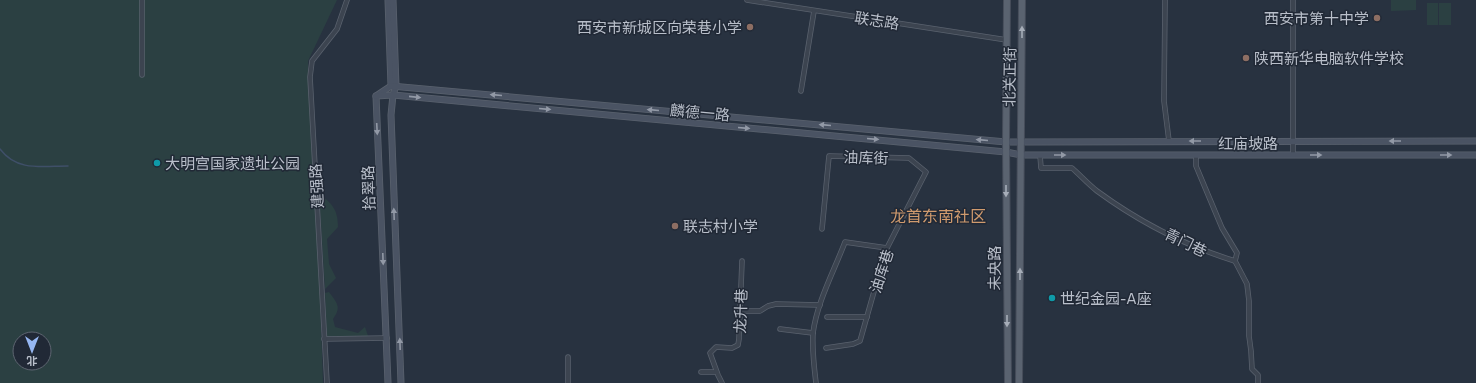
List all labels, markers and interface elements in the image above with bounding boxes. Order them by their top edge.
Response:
street label: 联志路 [853,8,901,32]
place label: 西安市第十中学 [1264,9,1369,27]
marker: 西安市第十中学 [1372,13,1382,23]
place label: 西安市新城区向荣巷小学 [577,18,742,36]
marker: 西安市新城区向荣巷小学 [745,22,755,32]
one-way arrow [1019,25,1025,38]
street label: 北关正街 [999,47,1019,107]
place label: 陕西新华电脑软件学校 [1254,49,1404,67]
marker: 陕西新华电脑软件学校 [1241,53,1251,63]
one-way arrow [490,92,502,99]
one-way arrow [409,94,421,100]
street label: 麟德一路 [669,100,731,124]
one-way arrow [538,106,551,113]
one-way arrow [647,106,659,113]
one-way arrow [819,122,831,129]
one-way arrow [374,123,381,135]
one-way arrow [738,124,750,131]
street label: 红庙坡路 [1218,134,1278,152]
one-way arrow [867,136,879,142]
one-way arrow [976,137,988,143]
one-way arrow [1188,138,1201,144]
one-way arrow [1388,138,1401,144]
street label: 油库街 [843,147,889,167]
one-way arrow [1054,152,1067,158]
one-way arrow [1310,152,1323,158]
one-way arrow [1440,152,1453,158]
place label: 大明宫国家遗址公园 [165,154,300,172]
marker: 大明宫国家遗址公园 [152,158,162,168]
street label: 建强路 [306,163,326,209]
street label: 拾翠路 [358,165,378,211]
one-way arrow [1003,185,1009,198]
district label: 龙首东南社区 [890,206,986,225]
one-way arrow [391,208,398,220]
place label: 联志村小学 [683,217,758,235]
marker: 联志村小学 [670,221,680,231]
street label: 青门巷 [1162,224,1210,260]
street label: 未央路 [985,245,1003,291]
street label: 油库巷 [865,247,897,295]
one-way arrow [380,253,386,266]
one-way arrow [1017,267,1023,280]
street label: 龙升巷 [730,288,750,334]
place label: 世纪金园-A座 [1060,289,1152,307]
marker: 世纪金园-A座 [1047,293,1057,303]
one-way arrow [1004,315,1010,328]
north arrow [12,331,52,371]
one-way arrow [396,338,403,350]
text: 北 [27,355,38,368]

